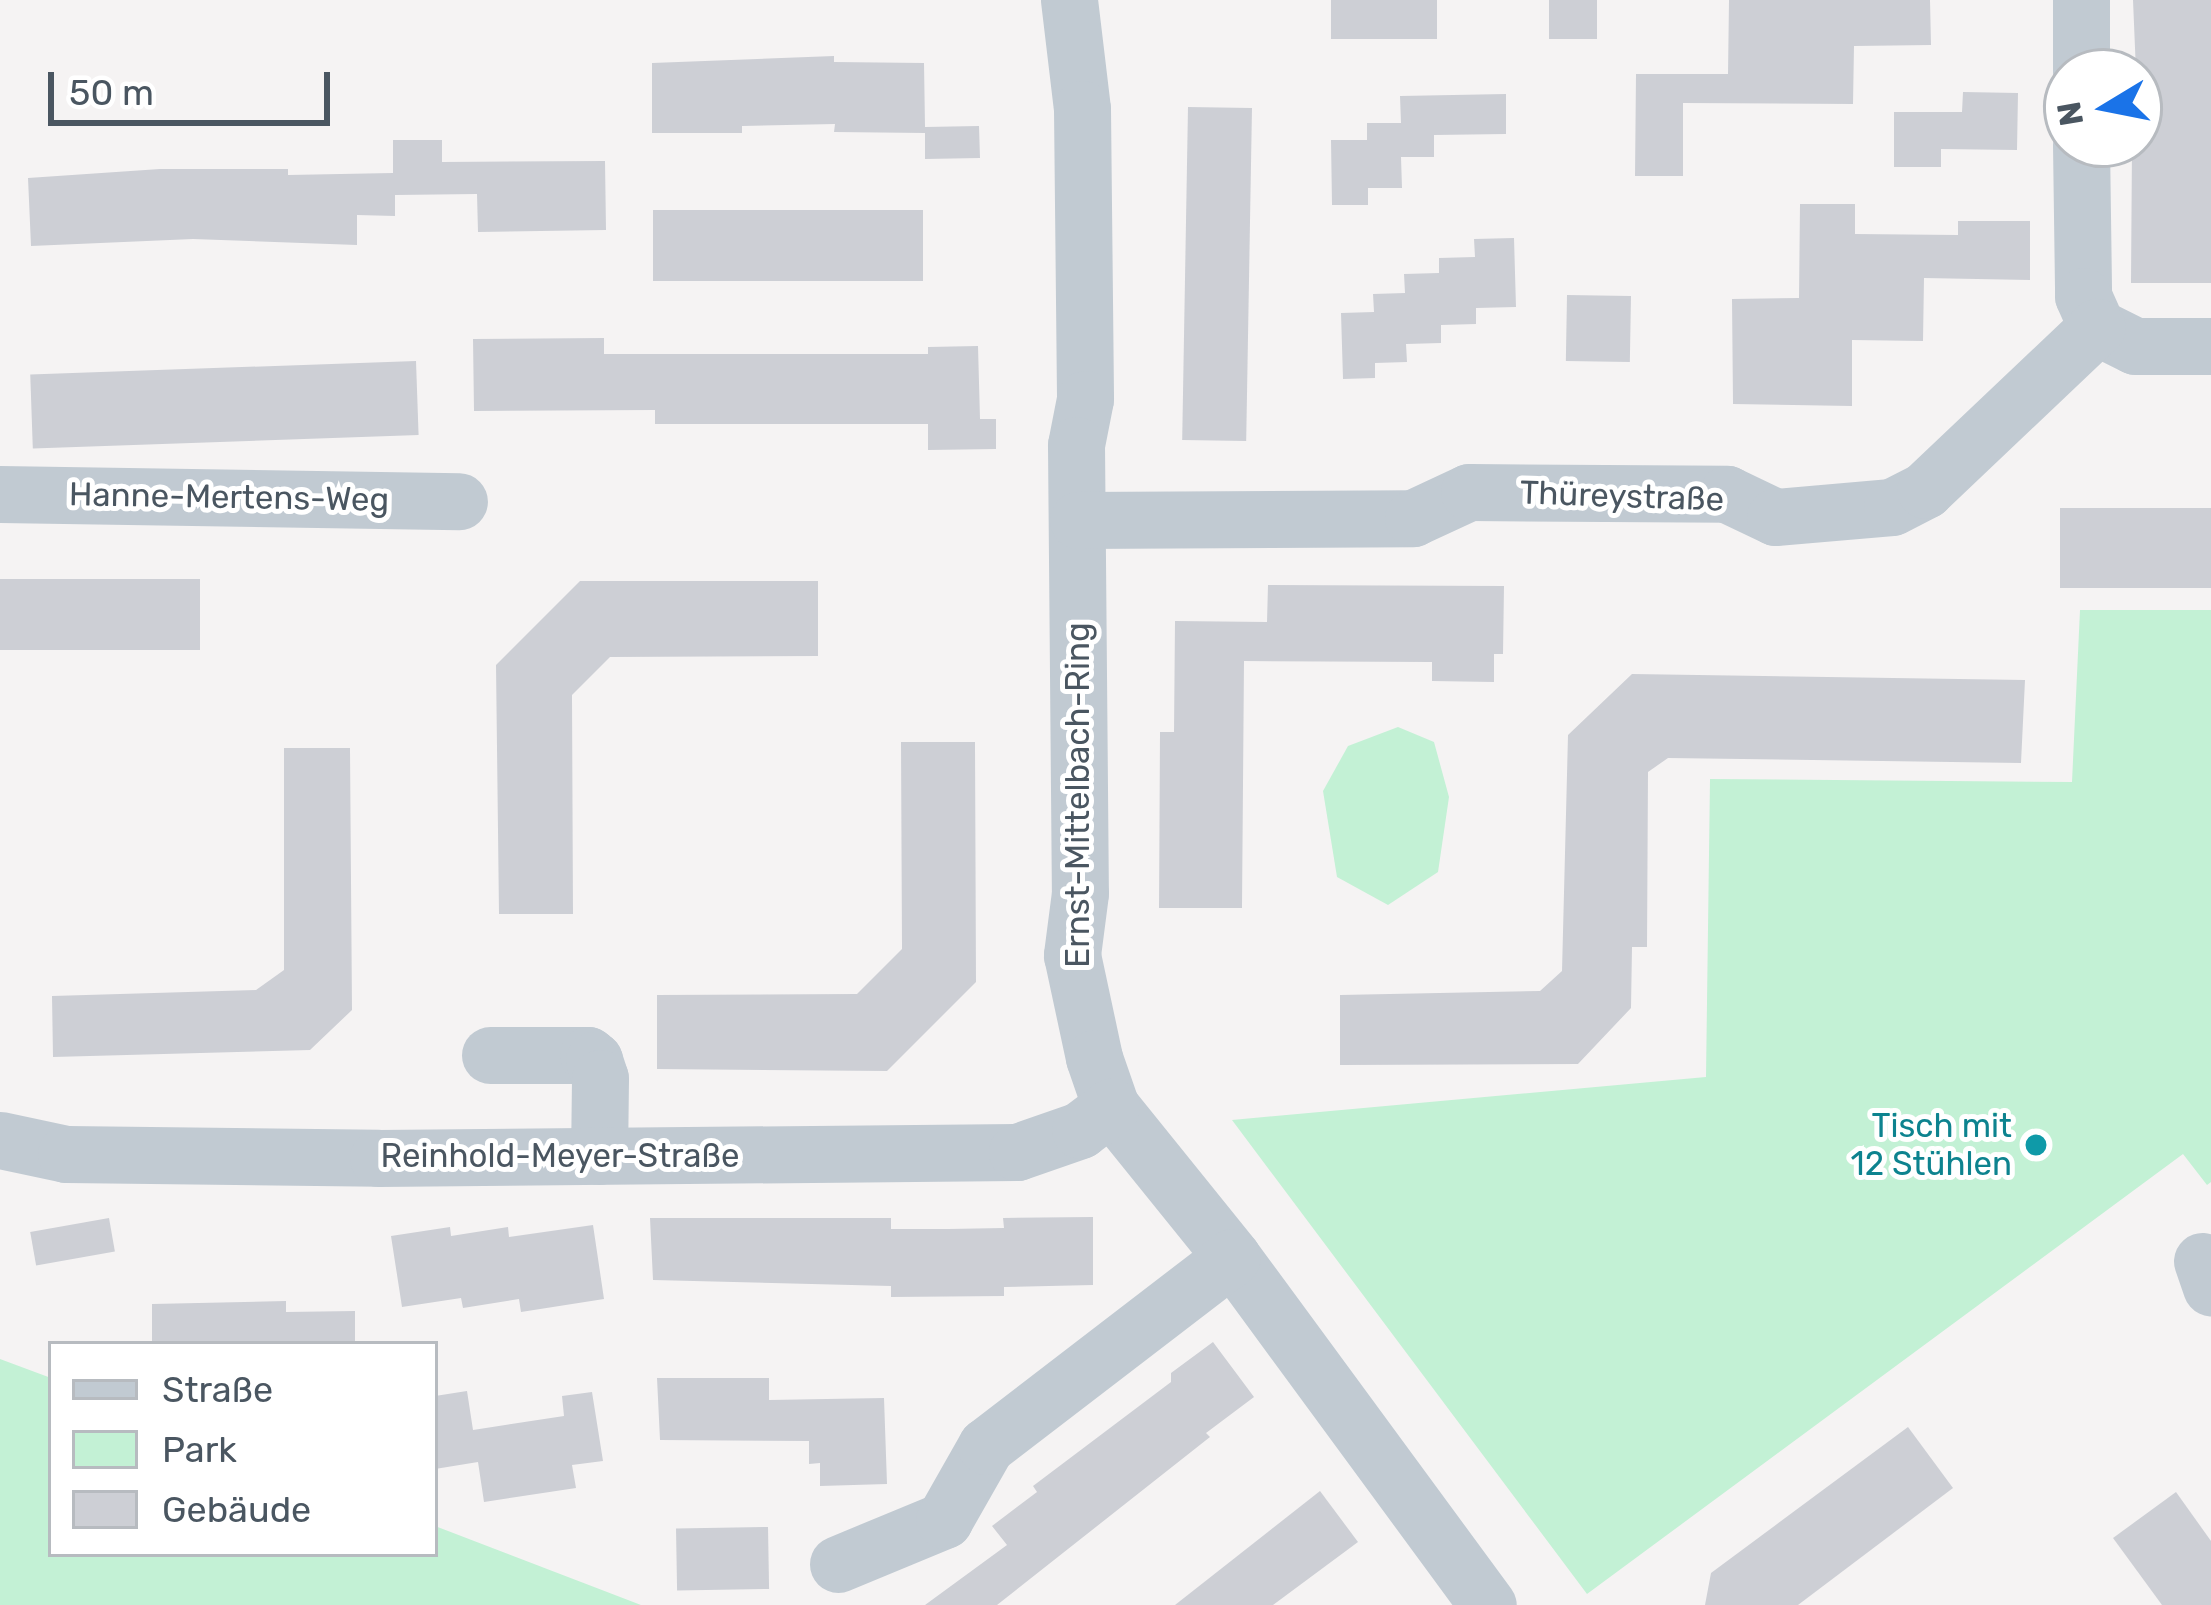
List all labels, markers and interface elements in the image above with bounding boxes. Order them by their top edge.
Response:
scale bar [54,48,336,122]
north arrow [2043,48,2163,168]
text: 50 m [69,71,154,114]
text: N [2049,99,2091,129]
street label: Thüreystraße [1519,473,1725,519]
street label: Hanne-Mertens-Weg [69,474,389,520]
street label: Ernst-Mittelbach-Ring [1058,622,1098,968]
place label: Tisch mit 12 Stühlen [1851,1106,2012,1184]
marker: Tisch mit 12 Stühlen [2023,1132,2049,1158]
street label: Reinhold-Meyer-Straße [381,1136,739,1176]
legend [48,1341,438,1557]
text: Straße [162,1368,273,1411]
text: Park [162,1428,237,1471]
text: Gebäude [162,1488,311,1531]

